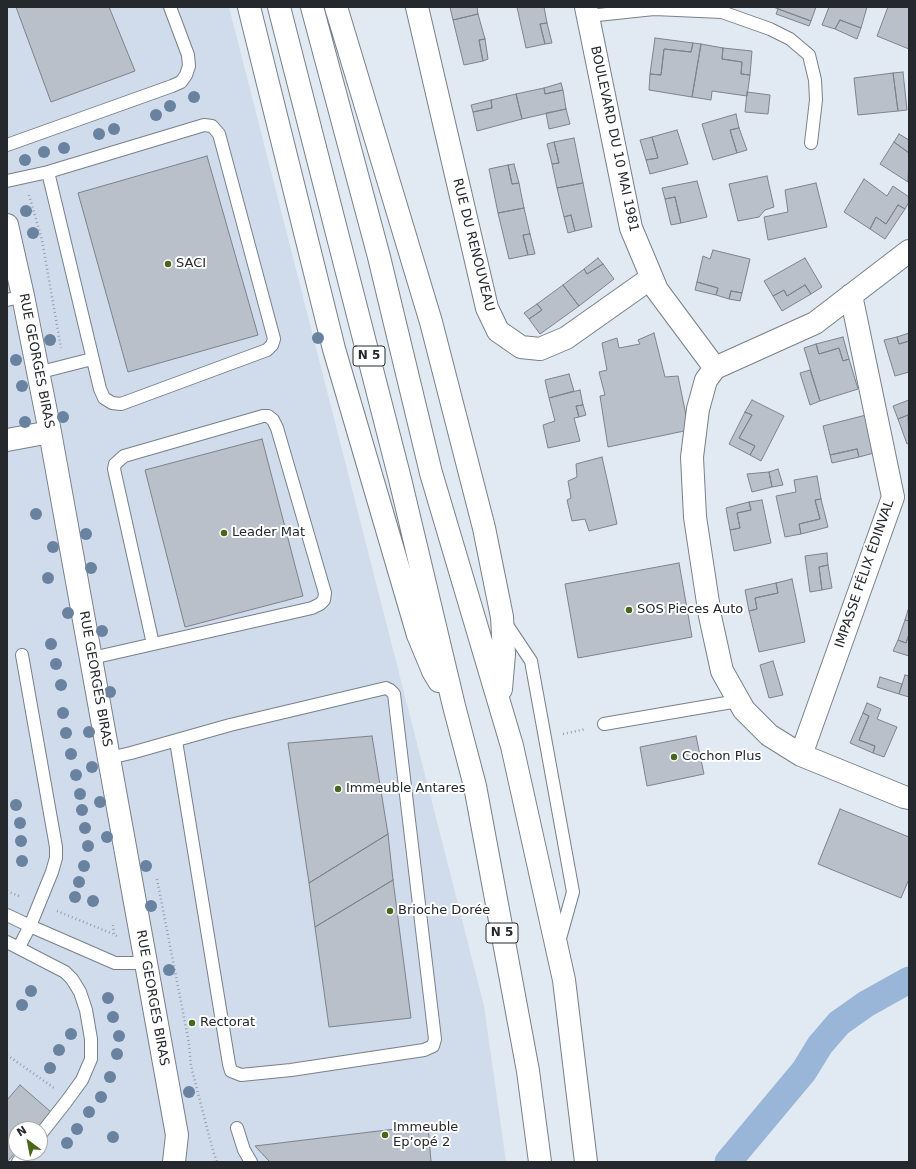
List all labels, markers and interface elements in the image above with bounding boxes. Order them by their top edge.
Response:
street label: BOULEVARD DU 10 MAI 1981 [587,45,641,233]
street label: RUE DU RENOUVEAU [449,177,497,313]
place label: SACI [176,256,206,272]
marker: SACI [163,259,173,269]
street label: RUE GEORGES BIRAS [15,292,57,430]
road number: N 5 [353,346,385,366]
street label: IMPASSE FÉLIX ÉDINVAL [832,498,898,650]
place label: Leader Mat [232,525,305,541]
marker: Leader Mat [219,528,229,538]
place label: SOS Pieces Auto [637,602,743,618]
marker: SOS Pieces Auto [624,605,634,615]
street label: RUE GEORGES BIRAS [75,610,115,748]
place label: Cochon Plus [682,749,761,765]
marker: Cochon Plus [669,752,679,762]
place label: Immeuble Antares [346,781,465,797]
marker: Immeuble Antares [333,784,343,794]
place label: Brioche Dorée [398,903,490,919]
marker: Brioche Dorée [385,906,395,916]
road number: N 5 [486,923,518,943]
street label: RUE GEORGES BIRAS [132,929,172,1067]
place label: Rectorat [200,1015,255,1031]
marker: Rectorat [187,1018,197,1028]
place label: Immeuble Ep’opé 2 [393,1120,458,1151]
north arrow [8,1121,48,1161]
text: N [15,1123,29,1139]
marker: Immeuble Ep’opé 2 [380,1130,390,1140]

